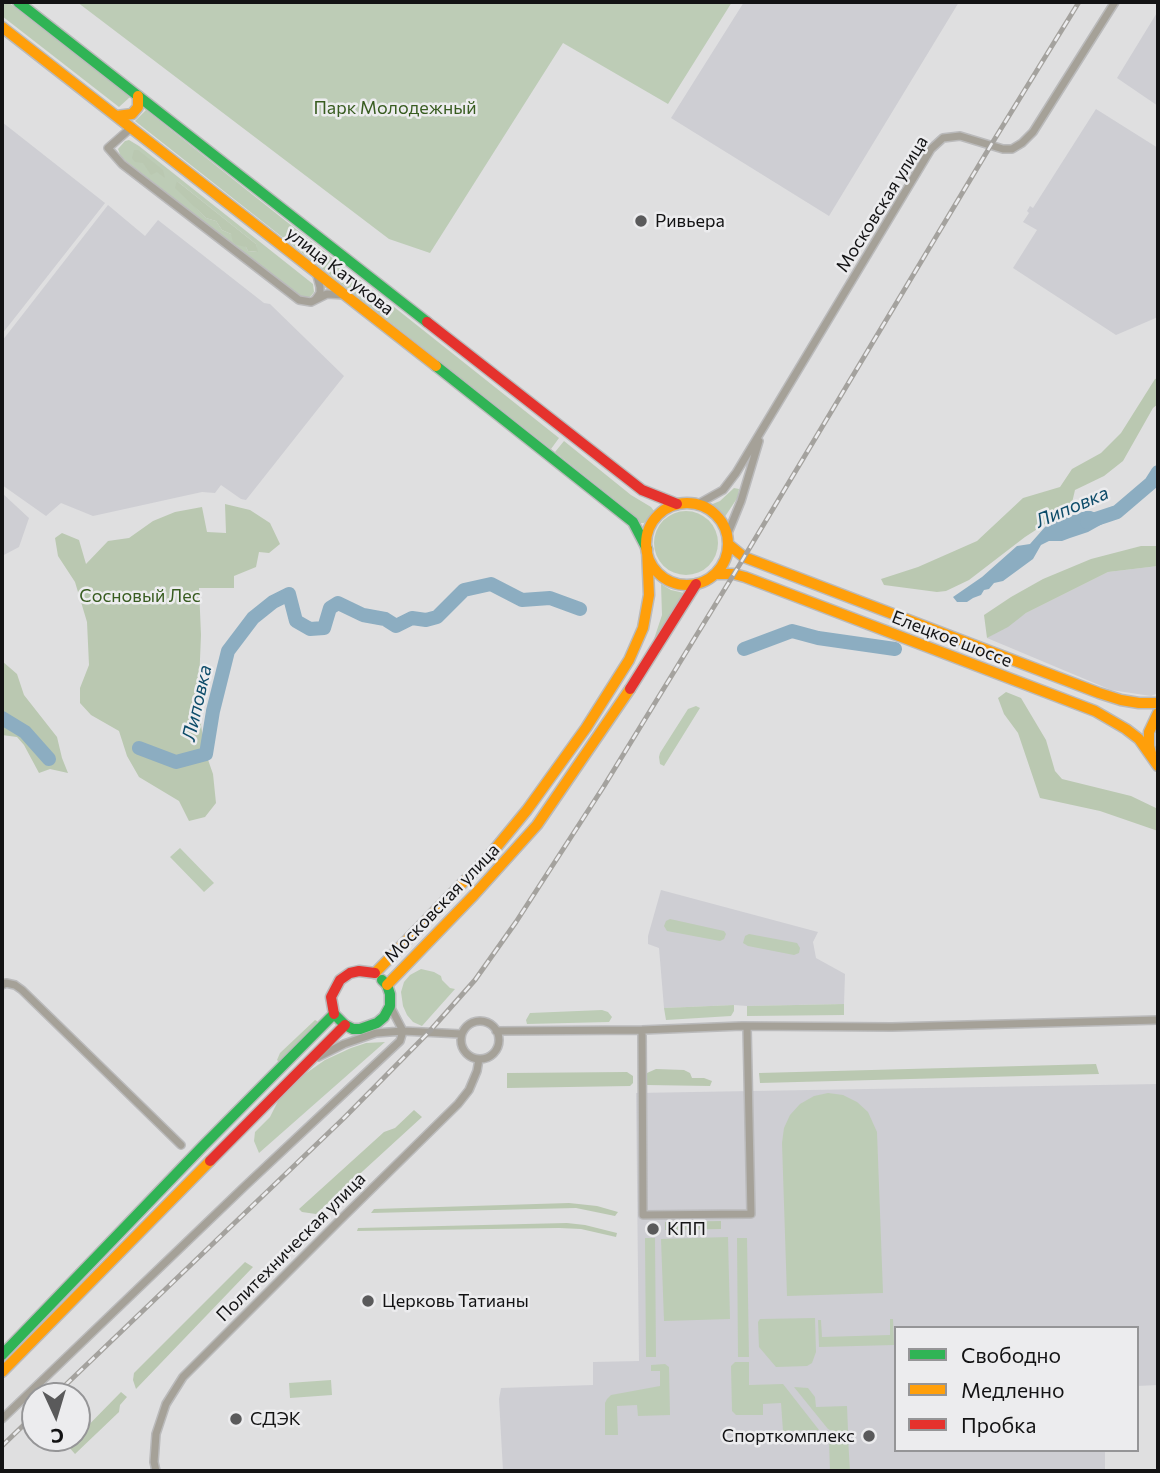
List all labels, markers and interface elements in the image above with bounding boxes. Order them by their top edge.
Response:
park label: Парк Молодежный [313,97,477,119]
street label: Московская улица [831,132,933,276]
place label: Ривьера [655,210,725,232]
marker: Ривьера [633,213,649,229]
street label: улица Катукова [282,222,398,320]
water label: Липовка [1032,481,1112,533]
park label: Сосновый Лес [79,585,201,607]
street label: Елецкое шоссе [889,606,1015,672]
water label: Липовка [177,663,217,743]
street label: Московская улица [380,839,504,967]
street label: Политехническая улица [212,1168,370,1326]
place label: КПП [667,1218,706,1240]
marker: КПП [645,1221,661,1237]
place label: Церковь Татианы [382,1290,529,1312]
marker: Церковь Татианы [360,1293,376,1309]
legend [894,1326,1139,1452]
text: Свободно [961,1342,1061,1367]
text: Медленно [961,1377,1065,1402]
north arrow [21,1382,91,1452]
place label: СДЭК [250,1408,301,1430]
marker: СДЭК [228,1411,244,1427]
text: Пробка [961,1412,1036,1437]
text: С [50,1425,65,1448]
place label: Спорткомплекс [722,1425,855,1447]
marker: Спорткомплекс [861,1428,877,1444]

